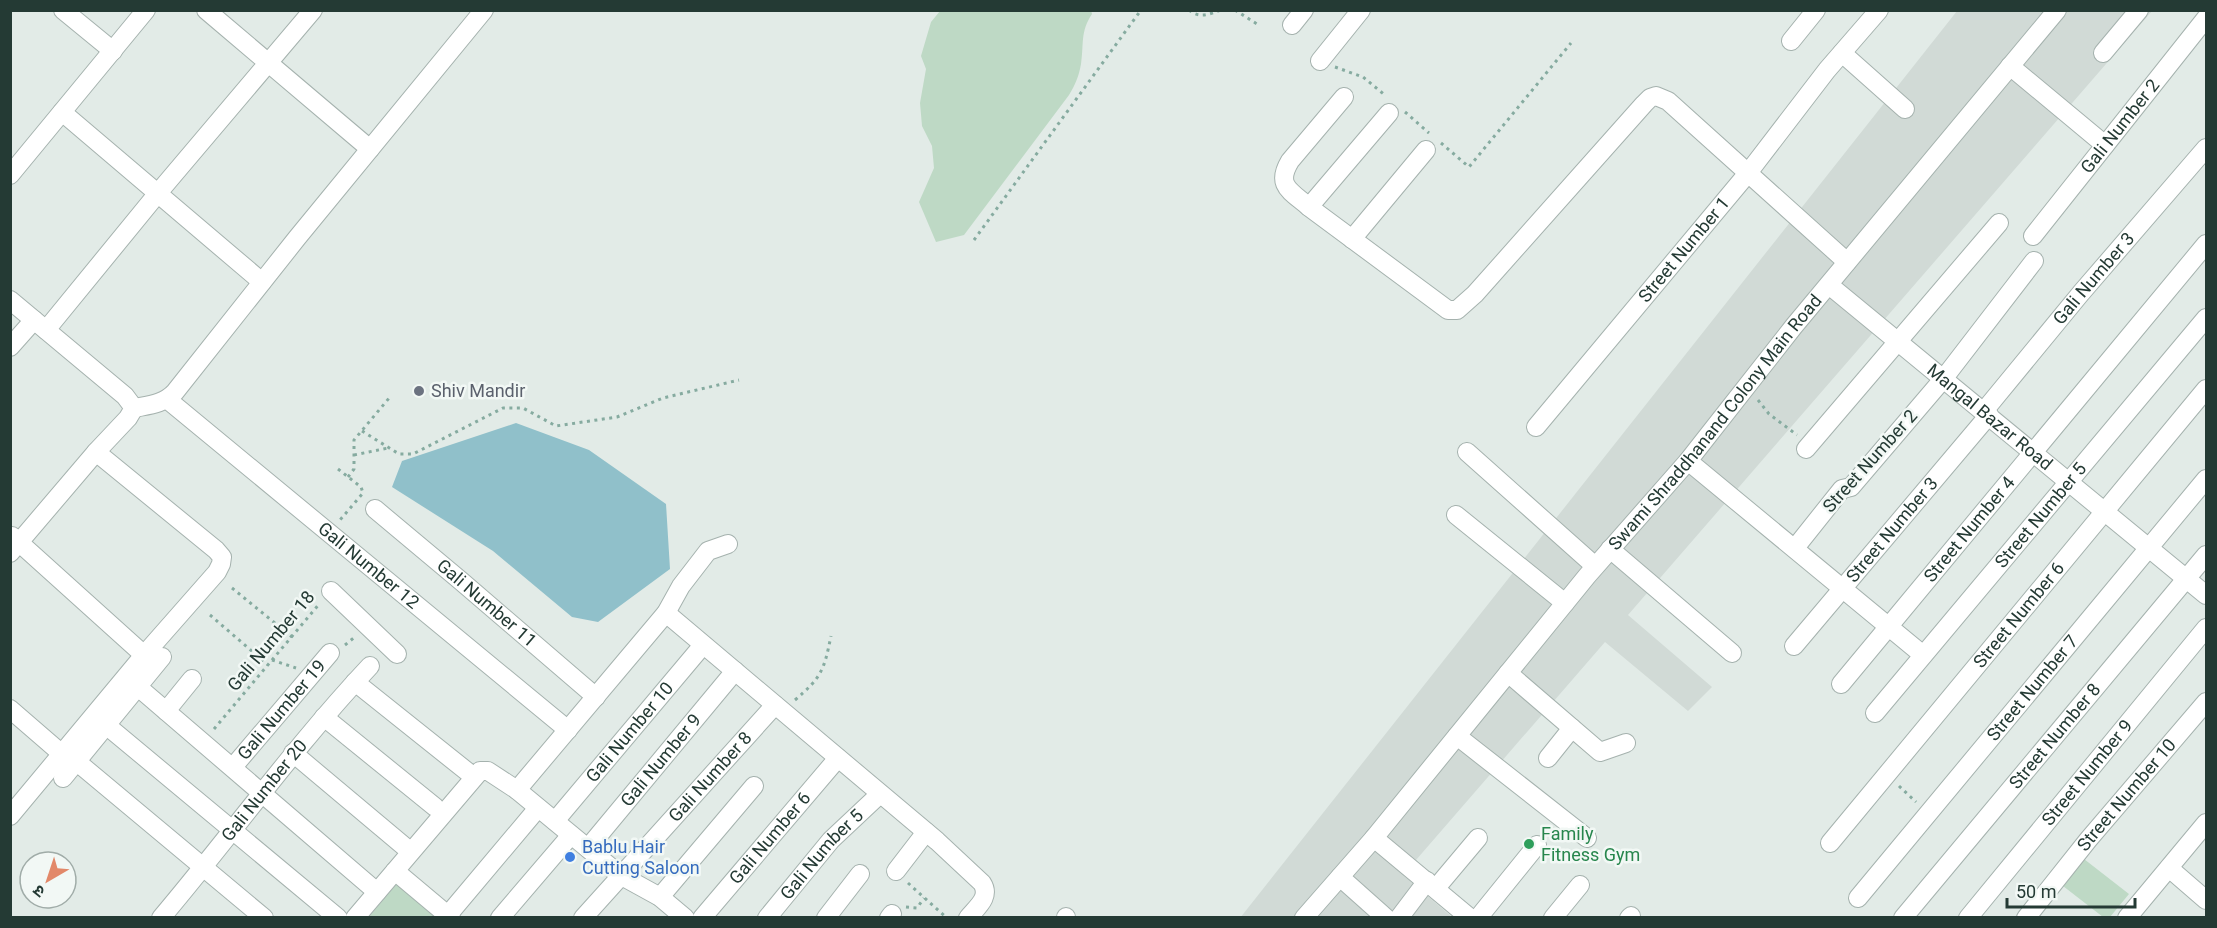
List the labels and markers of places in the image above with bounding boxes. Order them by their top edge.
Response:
place label: Shiv Mandir [431,380,525,401]
marker: Shiv Mandir [412,384,426,398]
place label: Family Fitness Gym [1541,823,1640,865]
place label: Bablu Hair Cutting Saloon [582,836,700,878]
marker: Family Fitness Gym [1522,837,1536,851]
marker: Bablu Hair Cutting Saloon [563,850,577,864]

